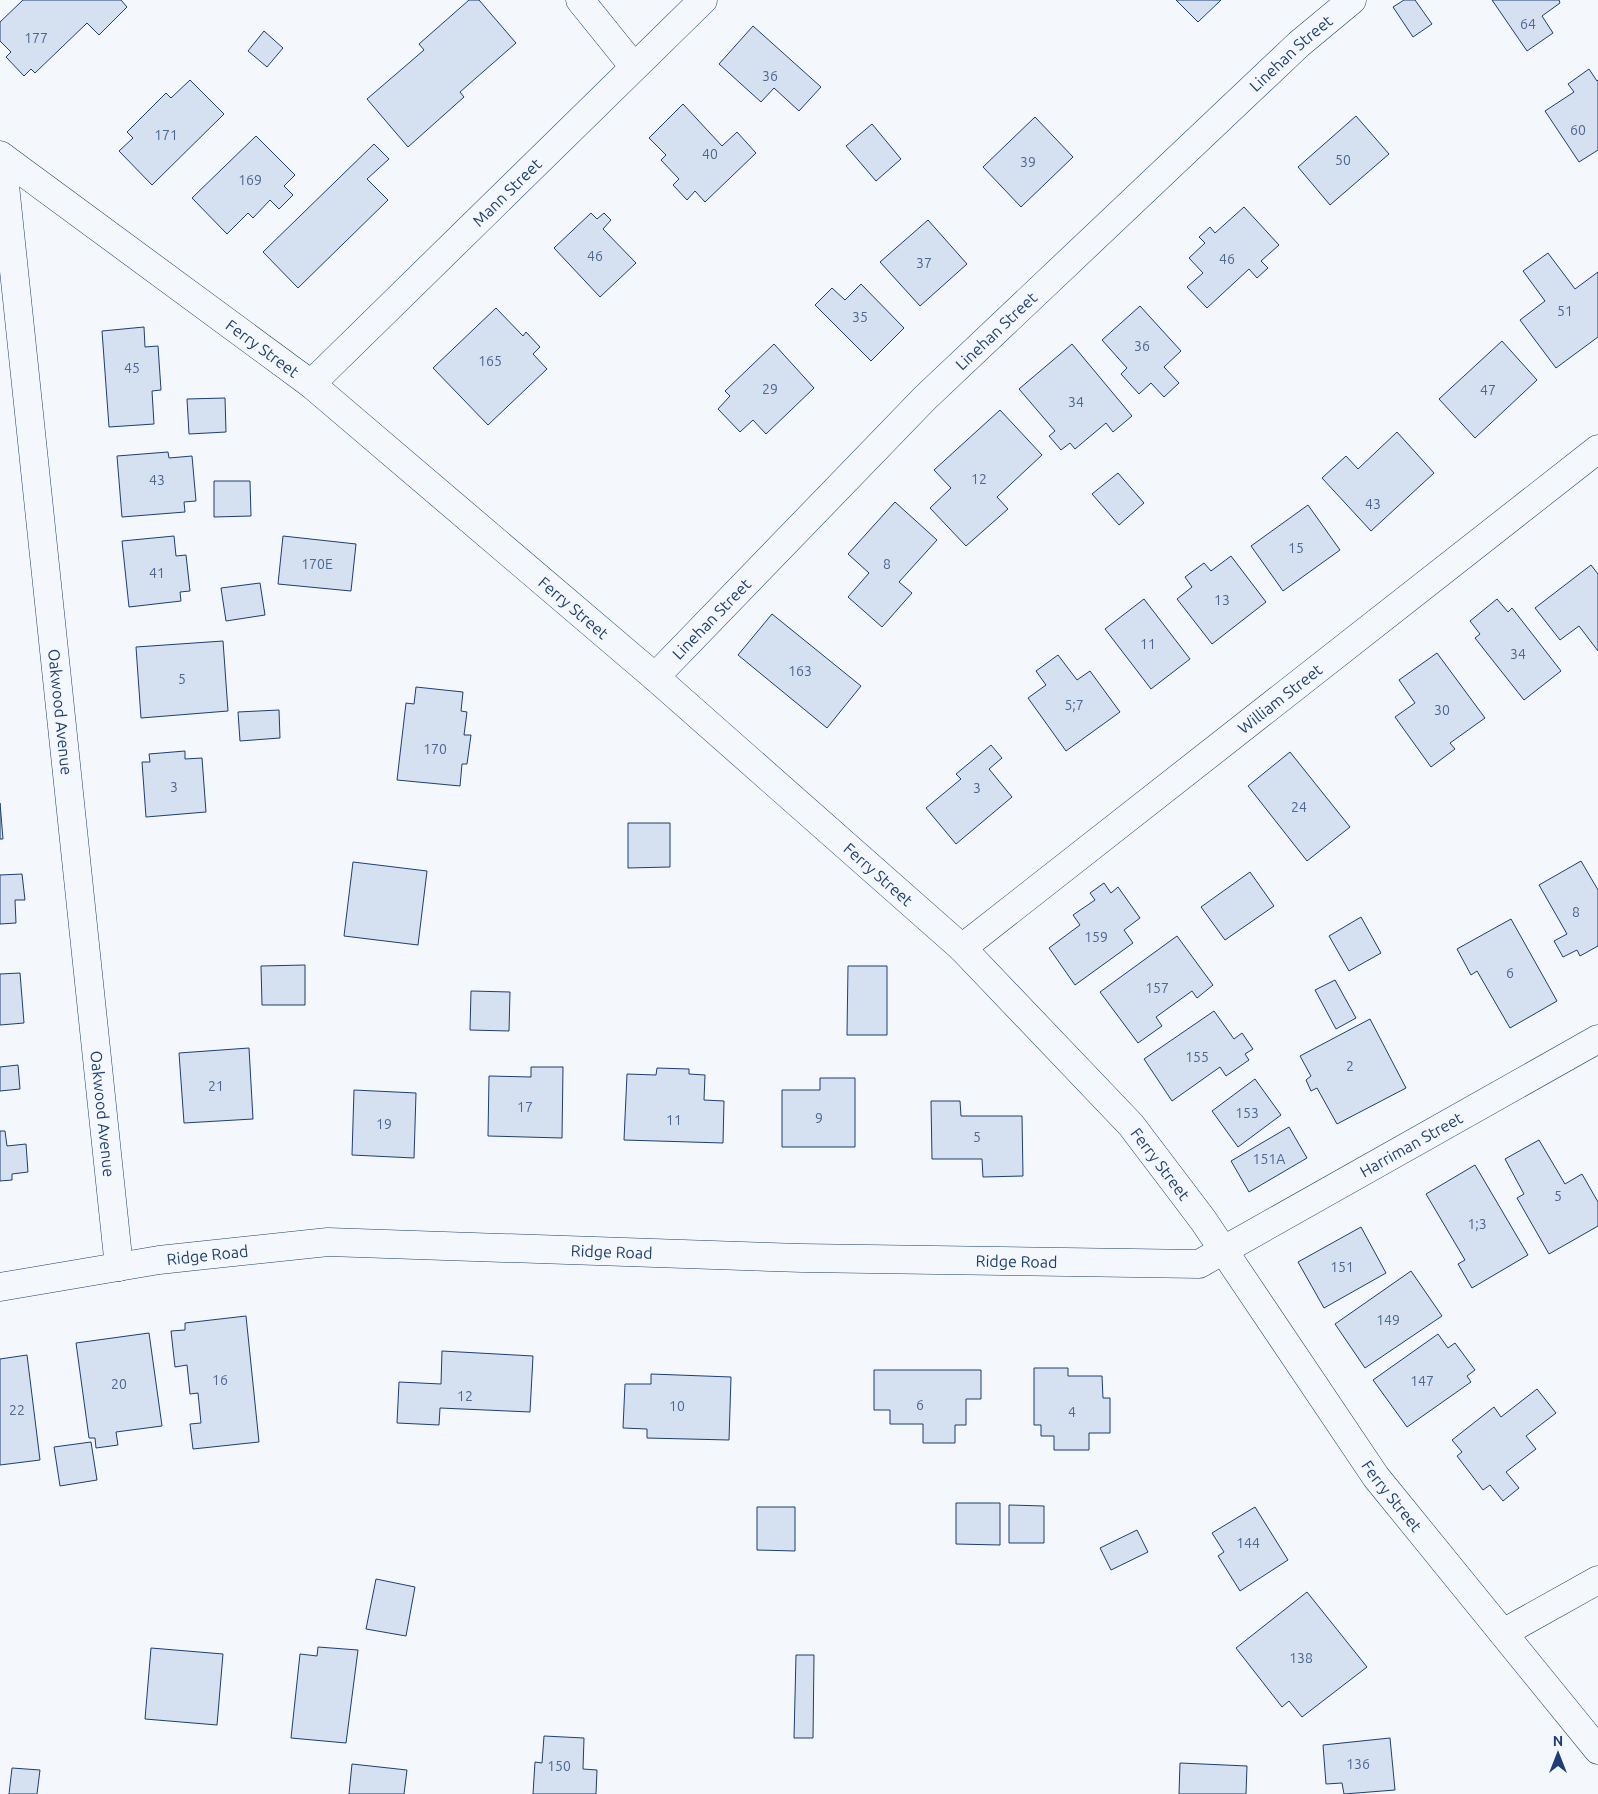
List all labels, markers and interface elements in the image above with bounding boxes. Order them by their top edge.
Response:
street label: Linehan Street [1246,11,1336,95]
house number: 64 [1520,16,1536,32]
house number: 177 [24,30,48,46]
house number: 36 [762,68,778,84]
house number: 60 [1570,122,1586,138]
house number: 171 [154,127,178,143]
house number: 40 [702,146,718,162]
house number: 50 [1335,152,1351,168]
street label: Mann Street [469,154,545,230]
house number: 39 [1020,154,1036,170]
house number: 169 [238,172,262,188]
house number: 46 [587,248,603,264]
house number: 46 [1219,251,1235,267]
house number: 37 [916,255,932,271]
street label: Linehan Street [952,288,1041,373]
house number: 51 [1557,303,1573,319]
house number: 35 [852,309,868,325]
street label: Ferry Street [223,316,303,381]
house number: 36 [1134,338,1150,354]
house number: 165 [478,353,502,369]
house number: 45 [124,360,140,376]
house number: 29 [762,381,778,397]
house number: 47 [1480,382,1496,398]
house number: 34 [1068,394,1084,410]
house number: 12 [971,471,987,487]
house number: 43 [149,472,165,488]
house number: 43 [1365,496,1381,512]
house number: 15 [1288,540,1304,556]
house number: 170E [301,556,333,572]
house number: 8 [883,556,891,572]
house number: 41 [149,565,165,581]
street label: Ferry Street [535,573,613,643]
street label: Linehan Street [668,574,755,663]
house number: 13 [1214,592,1230,608]
house number: 11 [1140,636,1156,652]
house number: 34 [1510,646,1526,662]
street label: Oakwood Avenue [45,648,76,776]
street label: William Street [1234,660,1326,737]
house number: 163 [788,663,812,679]
house number: 5 [178,671,186,687]
house number: 5;7 [1064,697,1084,713]
house number: 30 [1434,702,1450,718]
house number: 170 [423,741,447,757]
house number: 3 [170,779,178,795]
house number: 3 [973,780,981,796]
house number: 24 [1291,799,1307,815]
street label: Ferry Street [840,839,917,910]
house number: 8 [1572,904,1580,920]
house number: 159 [1084,929,1108,945]
house number: 6 [1506,965,1514,981]
house number: 157 [1145,980,1169,996]
house number: 155 [1185,1049,1209,1065]
street label: Oakwood Avenue [87,1050,118,1178]
house number: 2 [1346,1058,1354,1074]
house number: 21 [208,1078,224,1094]
house number: 17 [517,1099,533,1115]
house number: 153 [1235,1105,1259,1121]
street label: Harriman Street [1357,1108,1466,1181]
house number: 9 [815,1110,823,1126]
house number: 11 [666,1112,682,1128]
house number: 19 [376,1116,392,1132]
street label: Ferry Street [1127,1124,1194,1204]
house number: 5 [973,1129,981,1145]
house number: 151A [1253,1151,1285,1167]
house number: 5 [1554,1188,1562,1204]
house number: 1;3 [1467,1216,1487,1232]
street label: Ridge Road [570,1241,653,1262]
street label: Ridge Road [166,1242,249,1268]
street label: Ridge Road [975,1252,1058,1271]
house number: 151 [1330,1259,1354,1275]
house number: 149 [1376,1312,1400,1328]
house number: 16 [212,1372,228,1388]
house number: 147 [1410,1373,1434,1389]
house number: 20 [111,1376,127,1392]
house number: 12 [457,1388,473,1404]
house number: 6 [916,1397,924,1413]
house number: 10 [669,1398,685,1414]
house number: 22 [9,1402,25,1418]
house number: 4 [1068,1404,1076,1420]
street label: Ferry Street [1358,1457,1426,1536]
house number: 144 [1236,1535,1260,1551]
house number: 138 [1289,1650,1313,1666]
north arrow [1533,1729,1583,1779]
text: N [1553,1733,1563,1749]
house number: 136 [1346,1756,1370,1772]
house number: 150 [547,1758,571,1774]

